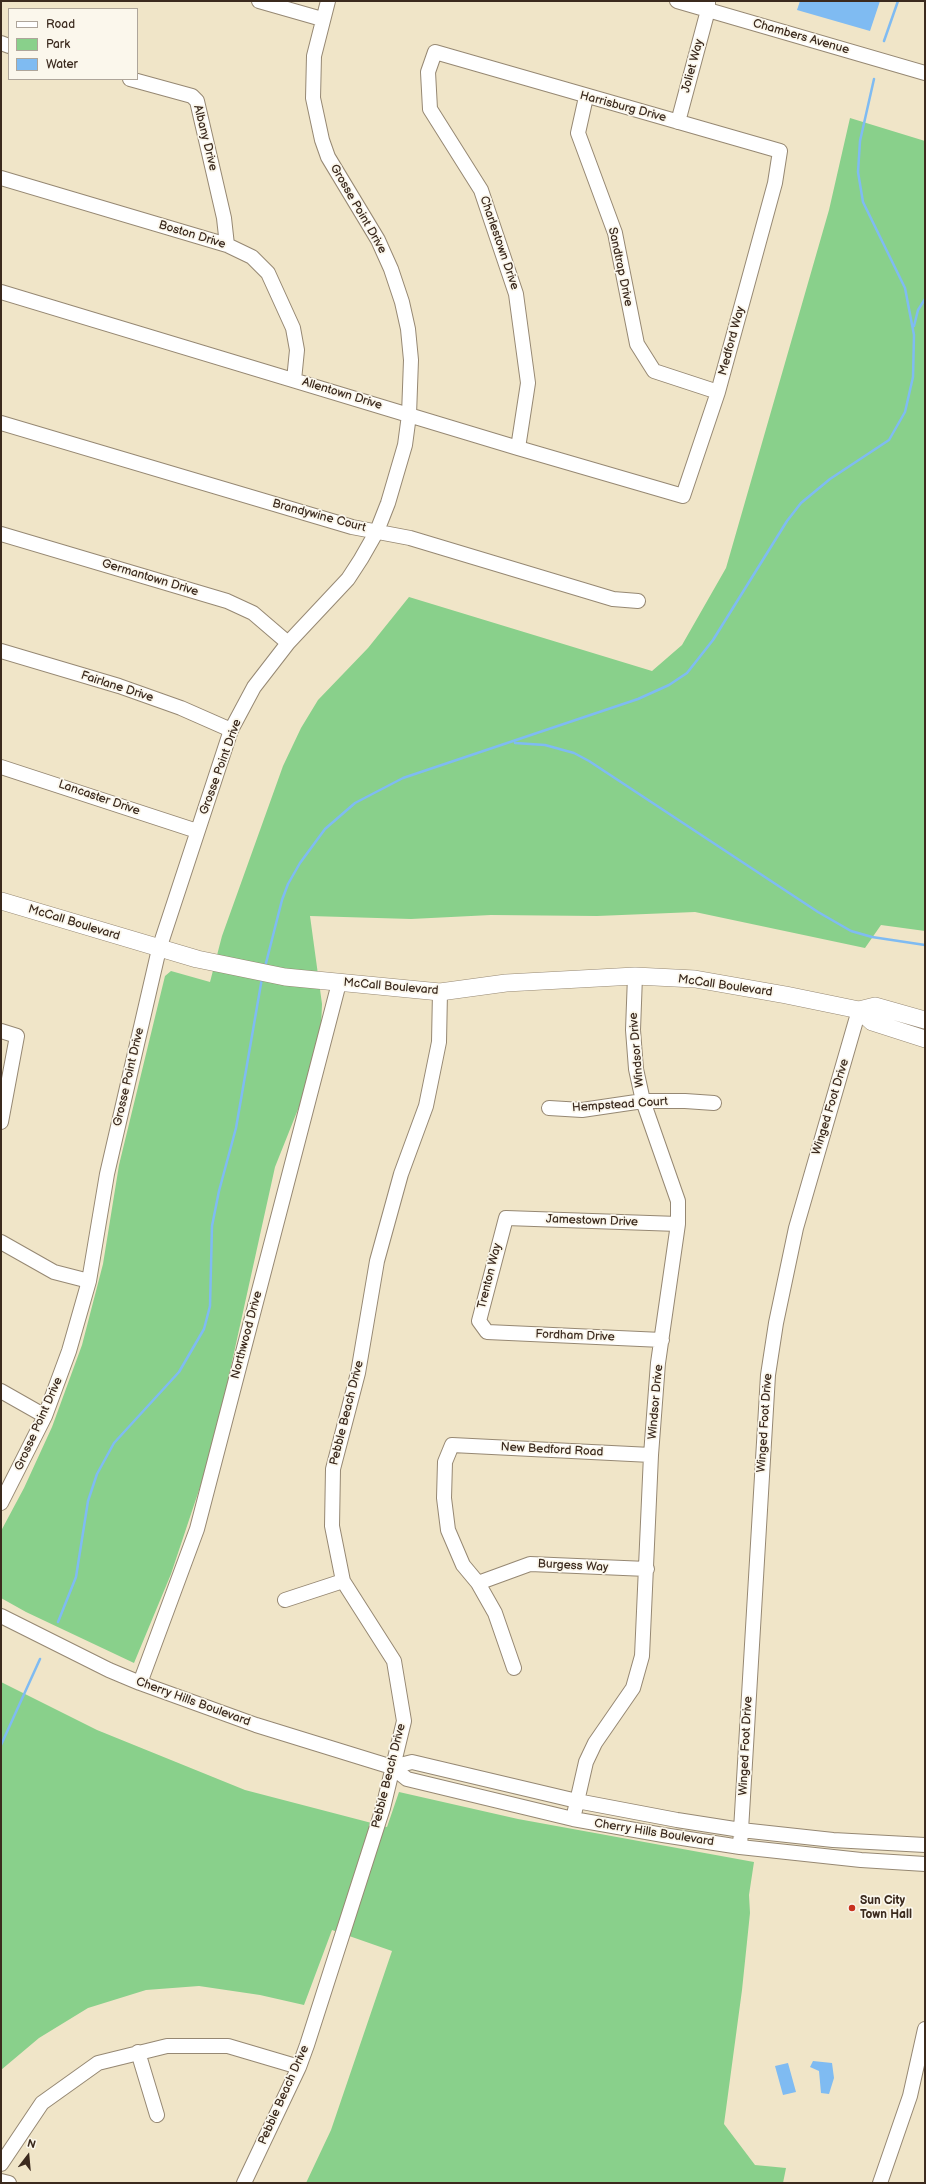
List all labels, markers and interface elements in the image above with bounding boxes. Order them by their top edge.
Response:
legend [8,8,138,80]
street label: Chambers Avenue [751,16,851,58]
text: Road [46,17,75,32]
text: Park [46,37,70,52]
street label: Joliet Way [679,38,707,94]
text: Water [46,57,78,72]
street label: Harrisburg Drive [578,89,668,125]
street label: Albany Drive [190,104,220,172]
street label: Grosse Point Drive [327,162,389,256]
street label: Charlestown Drive [476,194,522,292]
street label: Boston Drive [157,218,227,252]
street label: Sandtrap Drive [605,226,635,308]
street label: Medford Way [716,305,748,377]
street label: Allentown Drive [300,375,384,413]
street label: Brandywine Court [271,497,367,535]
street label: Germantown Drive [100,556,200,600]
street label: Fairlane Drive [79,668,155,706]
street label: Grosse Point Drive [197,717,245,817]
street label: Lancaster Drive [56,777,142,819]
street label: McCall Boulevard [26,902,122,944]
street label: McCall Boulevard [677,972,773,1000]
street label: McCall Boulevard [343,976,439,998]
street label: Windsor Drive [627,1012,647,1088]
street label: Grosse Point Drive [111,1026,147,1128]
street label: Winged Foot Drive [810,1057,852,1157]
street label: Hempstead Court [572,1094,668,1116]
street label: Jamestown Drive [546,1212,638,1230]
street label: Trenton Way [475,1242,505,1310]
street label: Northwood Drive [228,1289,266,1381]
street label: Fordham Drive [535,1327,615,1345]
street label: Pebble Beach Drive [327,1359,367,1467]
street label: Windsor Drive [646,1364,666,1440]
street label: Winged Foot Drive [754,1373,776,1473]
street label: Grosse Point Drive [12,1375,66,1473]
street label: New Bedford Road [500,1440,604,1460]
street label: Burgess Way [537,1557,609,1575]
street label: Cherry Hills Boulevard [134,1675,252,1729]
street label: Winged Foot Drive [736,1696,756,1796]
street label: Pebble Beach Drive [369,1722,409,1830]
street label: Cherry Hills Boulevard [593,1816,715,1850]
place label: Sun City Town Hall [860,1894,912,1922]
marker: Sun City Town Hall [847,1903,857,1913]
street label: Pebble Beach Drive [256,2043,312,2147]
north arrow [8,2136,48,2176]
text: N [26,2137,37,2151]

